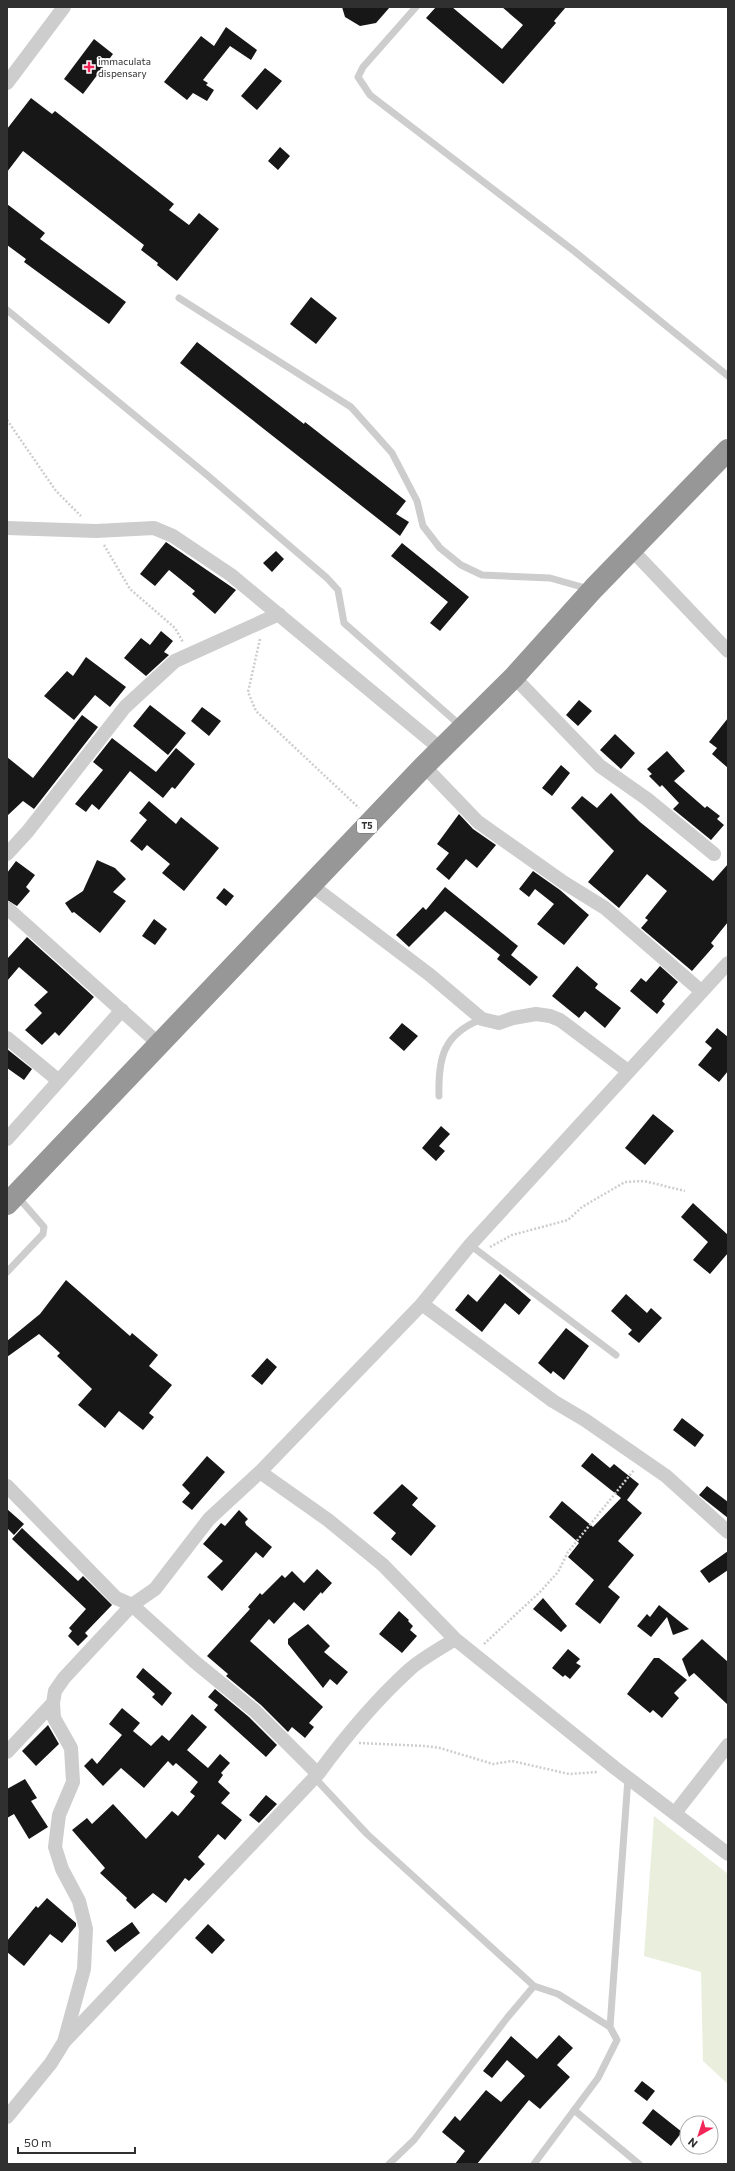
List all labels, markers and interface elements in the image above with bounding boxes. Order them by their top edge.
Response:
place label: immaculata dispensary [98,55,151,79]
marker: immaculata dispensary [83,61,95,73]
road number: T5 [357,819,377,833]
north arrow [679,2115,719,2155]
scale bar [18,2129,135,2155]
text: 50 m [24,2135,52,2149]
text: N [685,2136,700,2151]

